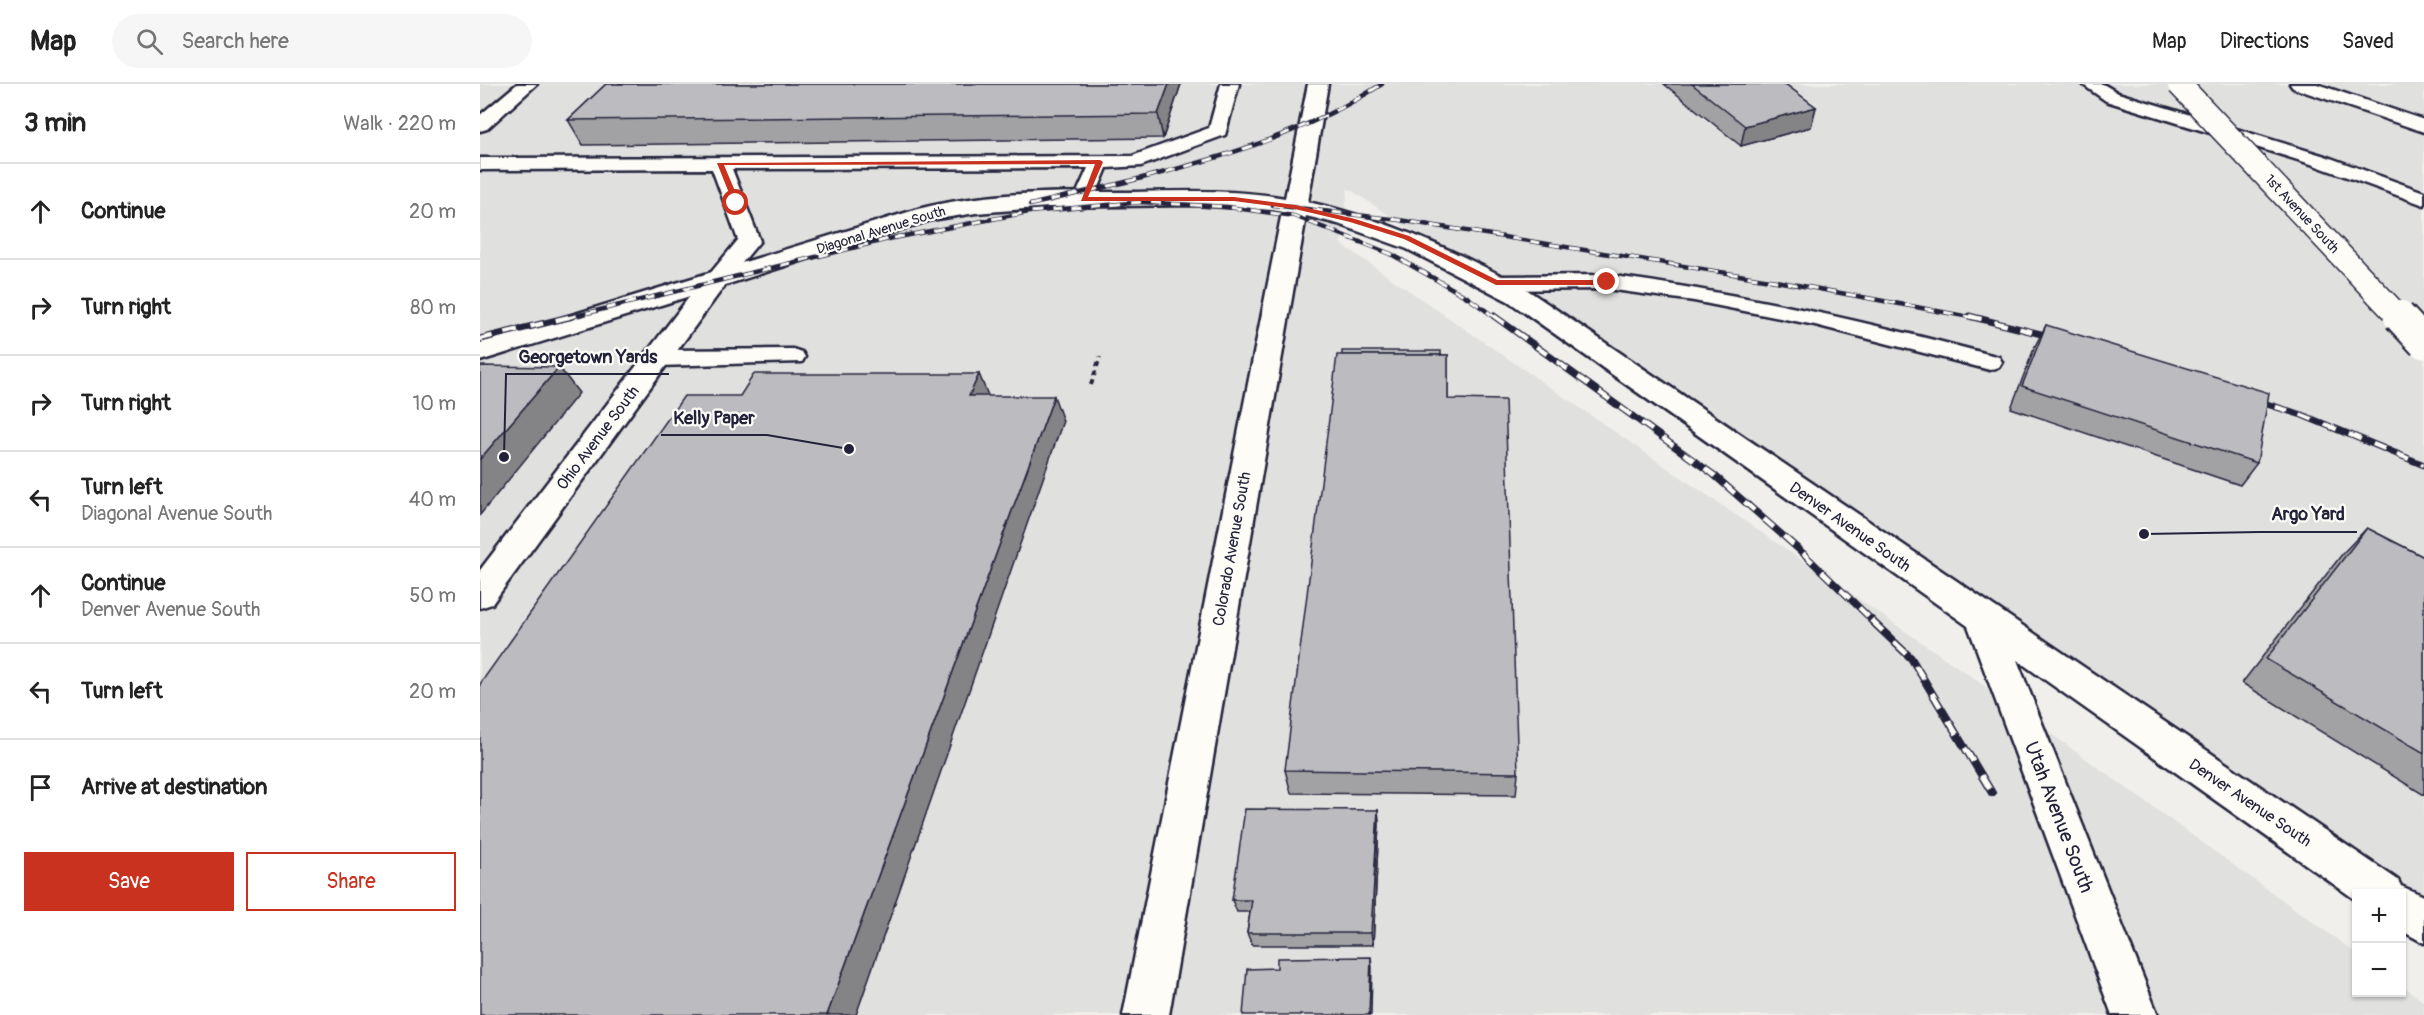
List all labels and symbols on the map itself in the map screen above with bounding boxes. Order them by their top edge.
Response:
street label: 1st Avenue South [2261,171,2343,257]
route start [722,189,748,215]
street label: Diagonal Avenue South [814,202,948,258]
route end [1593,268,1619,294]
callout: Georgetown Yards [506,338,669,374]
text: Georgetown Yards [519,346,658,369]
street label: Ohio Avenue South [552,382,644,494]
callout: Kelly Paper [661,399,767,435]
text: Kelly Paper [673,407,755,430]
street label: Colorado Avenue South [1209,470,1255,628]
street label: Denver Avenue South [1785,478,1915,576]
callout: Argo Yard [2260,496,2357,532]
text: Argo Yard [2271,503,2345,526]
street label: Utah Avenue South [2019,738,2099,896]
street label: Denver Avenue South [2185,755,2315,851]

